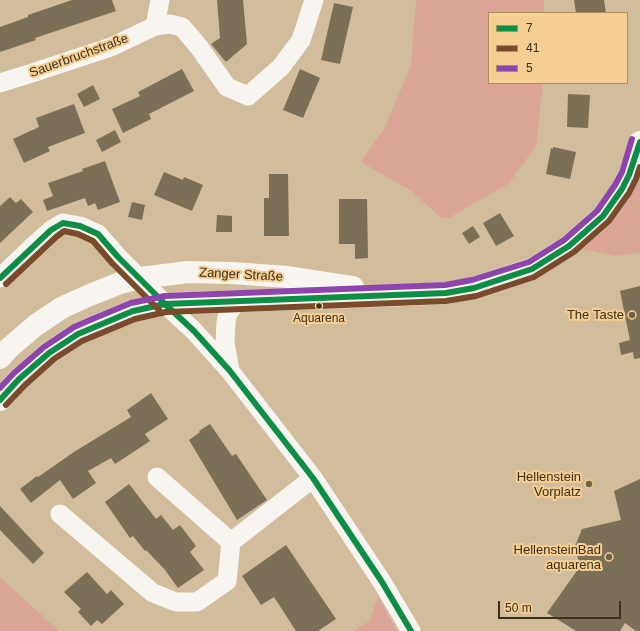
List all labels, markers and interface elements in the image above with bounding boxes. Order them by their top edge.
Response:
legend [488,12,628,84]
text: 7 [526,21,533,35]
street label: Sauerbruchstraße [27,31,131,81]
text: 41 [526,41,539,55]
text: 5 [526,61,533,75]
street label: Zanger Straße [199,265,283,285]
marker: Aquarena [314,301,324,311]
place label: The Taste [567,307,624,323]
marker: The Taste [627,310,637,320]
place label: Aquarena [293,312,345,326]
place label: Hellenstein Vorplatz [517,469,581,500]
marker: Hellenstein Vorplatz [584,479,594,489]
place label: HellensteinBad aquarena [514,542,601,573]
marker: HellensteinBad aquarena [604,552,614,562]
scale bar [500,593,623,619]
text: 50 m [505,601,532,615]

